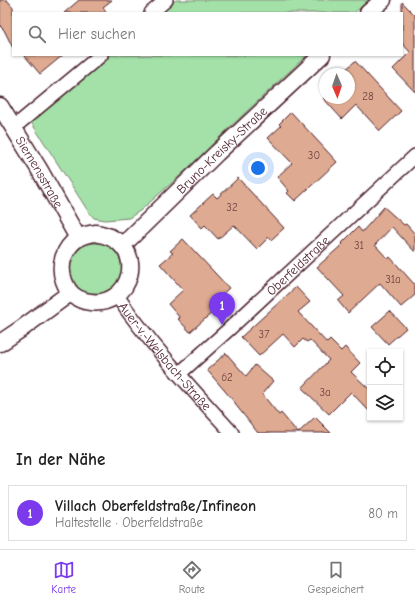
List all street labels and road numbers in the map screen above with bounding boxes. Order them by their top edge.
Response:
street label: Bruno-Kreisky-Straße [173,103,270,196]
street label: Siemensstraße [13,133,67,211]
street label: Oberfeldstraße [263,232,333,298]
street label: Auer-v.-Welsbach-Straße [116,299,215,413]

